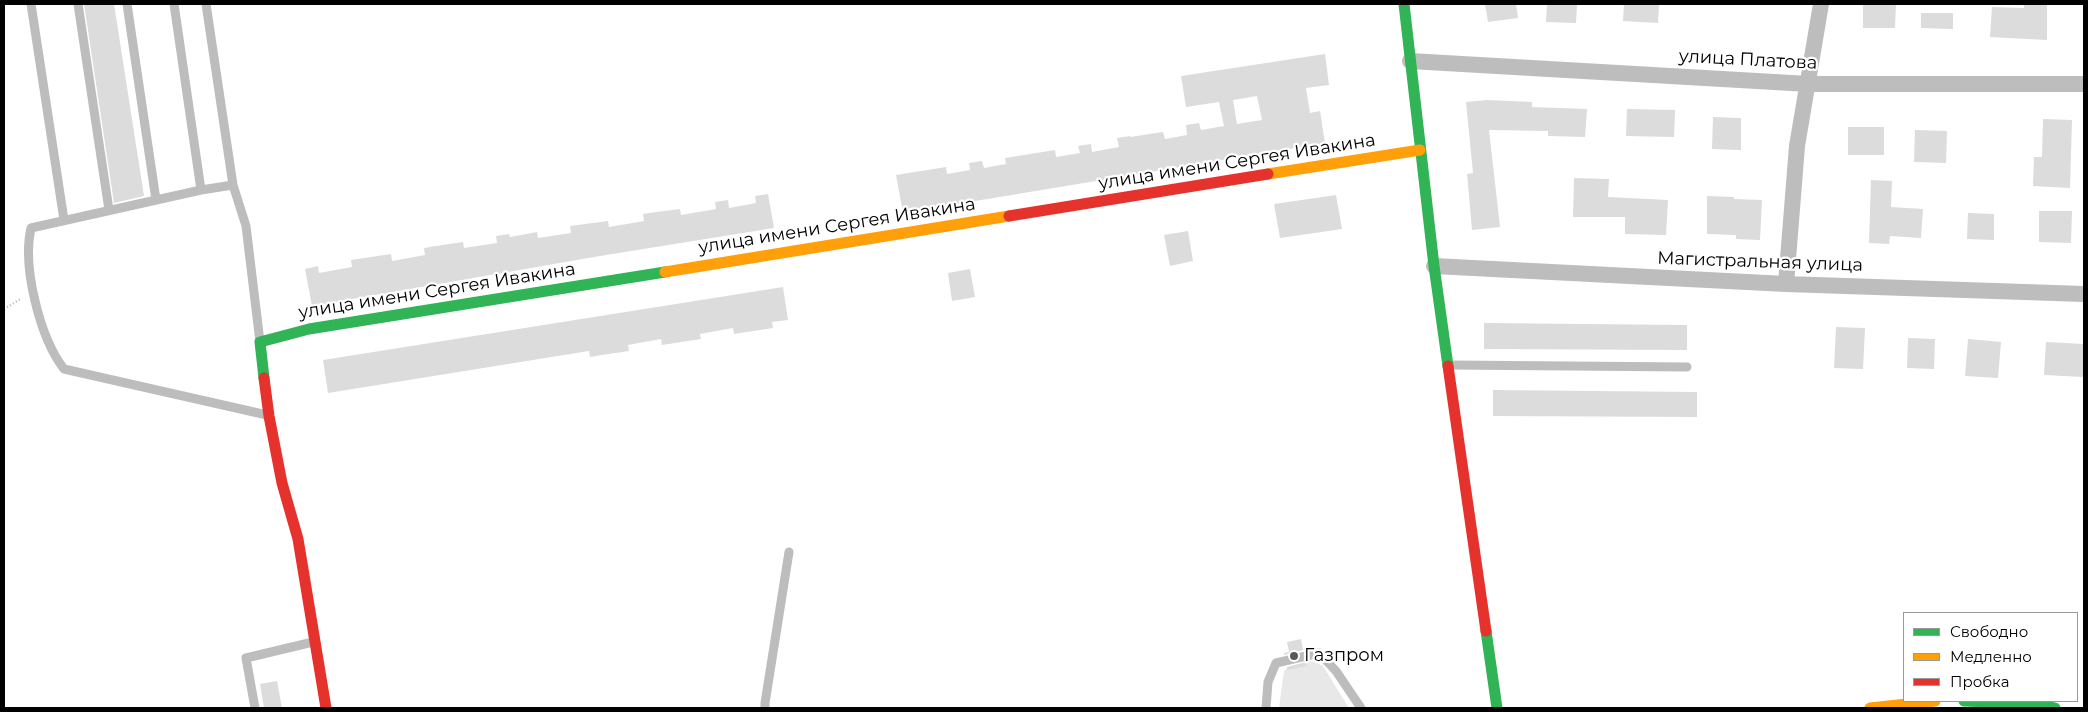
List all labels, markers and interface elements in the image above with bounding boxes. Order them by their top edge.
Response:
street label: улица Платова [1678,46,1818,74]
street label: улица имени Сергея Ивакина [1097,129,1377,195]
street label: улица имени Сергея Ивакина [697,193,977,259]
street label: Магистральная улица [1657,248,1863,276]
street label: улица имени Сергея Ивакина [297,258,577,324]
legend [1903,612,2078,702]
text: Свободно [1950,622,2028,641]
place label: Газпром [1304,645,1384,667]
text: Медленно [1950,647,2032,666]
marker: Газпром [1288,650,1300,662]
text: Пробка [1950,672,2009,691]

